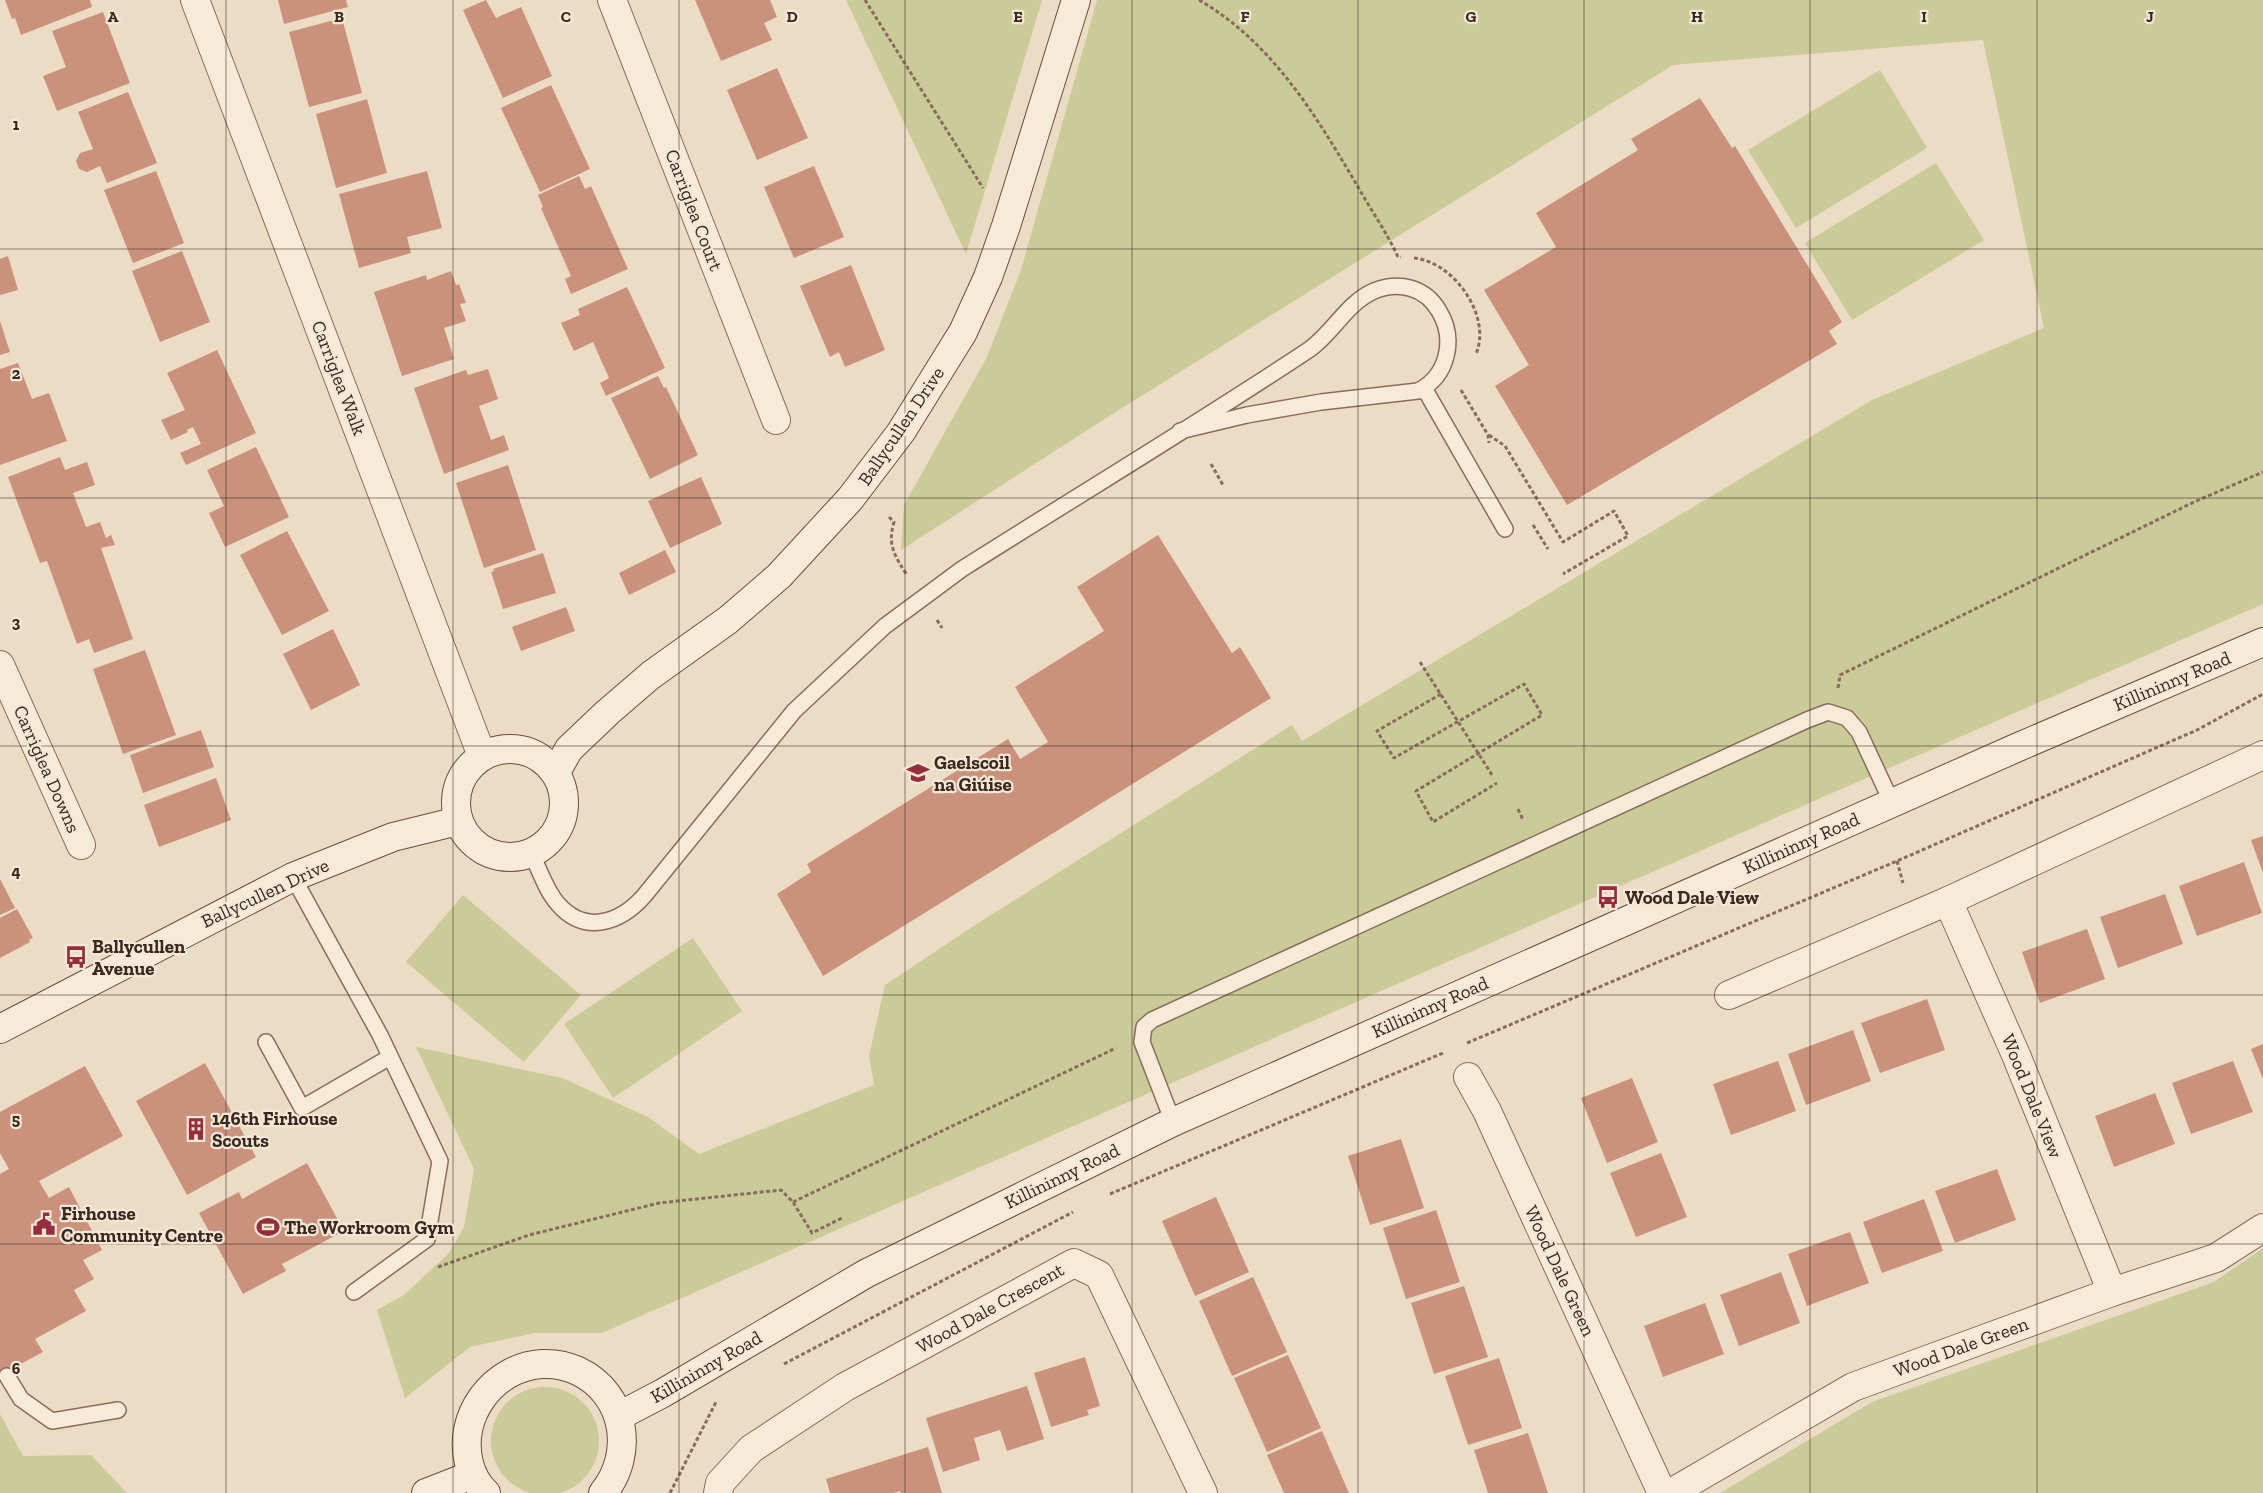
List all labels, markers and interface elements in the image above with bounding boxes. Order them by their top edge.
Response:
text: A [108,7,119,26]
text: B [334,7,344,26]
text: C [561,7,571,26]
text: D [786,7,798,26]
text: E [1013,7,1023,26]
text: F [1240,7,1250,26]
text: G [1466,7,1477,26]
text: H [1691,7,1703,26]
text: I [1921,7,1927,26]
text: J [2146,7,2154,26]
text: 1 [13,115,20,134]
street label: Carriglea Court [660,146,728,274]
street label: Carriglea Walk [307,317,371,439]
street label: Ballycullen Drive [853,362,949,490]
text: 2 [12,364,21,383]
text: 3 [12,613,21,632]
street label: Killininny Road [2110,646,2234,716]
street label: Carriglea Downs [9,702,85,836]
place label: Gaelscoil na Giúise [934,751,1012,796]
school or university icon: Gaelscoil na Giúise [905,760,931,786]
street label: Killininny Road [1739,807,1863,879]
street label: Ballycullen Drive [197,853,333,933]
text: 4 [11,862,21,881]
bus stop icon: Wood Dale View [1595,884,1621,910]
place label: Wood Dale View [1625,886,1759,909]
place label: Ballycullen Avenue [92,935,186,980]
bus stop icon: Ballycullen Avenue [63,944,89,970]
street label: Killininny Road [1368,971,1492,1043]
street label: Wood Dale View [1997,1031,2068,1162]
place label: 146th Firhouse Scouts [212,1107,338,1152]
text: 5 [12,1110,20,1129]
building icon: 146th Firhouse Scouts [183,1116,209,1142]
street label: Killininny Road [1001,1138,1124,1214]
place label: Firhouse Community Centre [61,1202,223,1247]
street label: Wood Dale Green [1520,1202,1600,1340]
public building icon: Firhouse Community Centre [31,1211,57,1237]
sports icon: The Workroom Gym [255,1214,281,1240]
place label: The Workroom Gym [284,1216,454,1239]
street label: Wood Dale Crescent [912,1258,1068,1358]
street label: Wood Dale Green [1890,1312,2032,1382]
street label: Killininny Road [646,1326,766,1408]
text: 6 [12,1359,21,1378]

